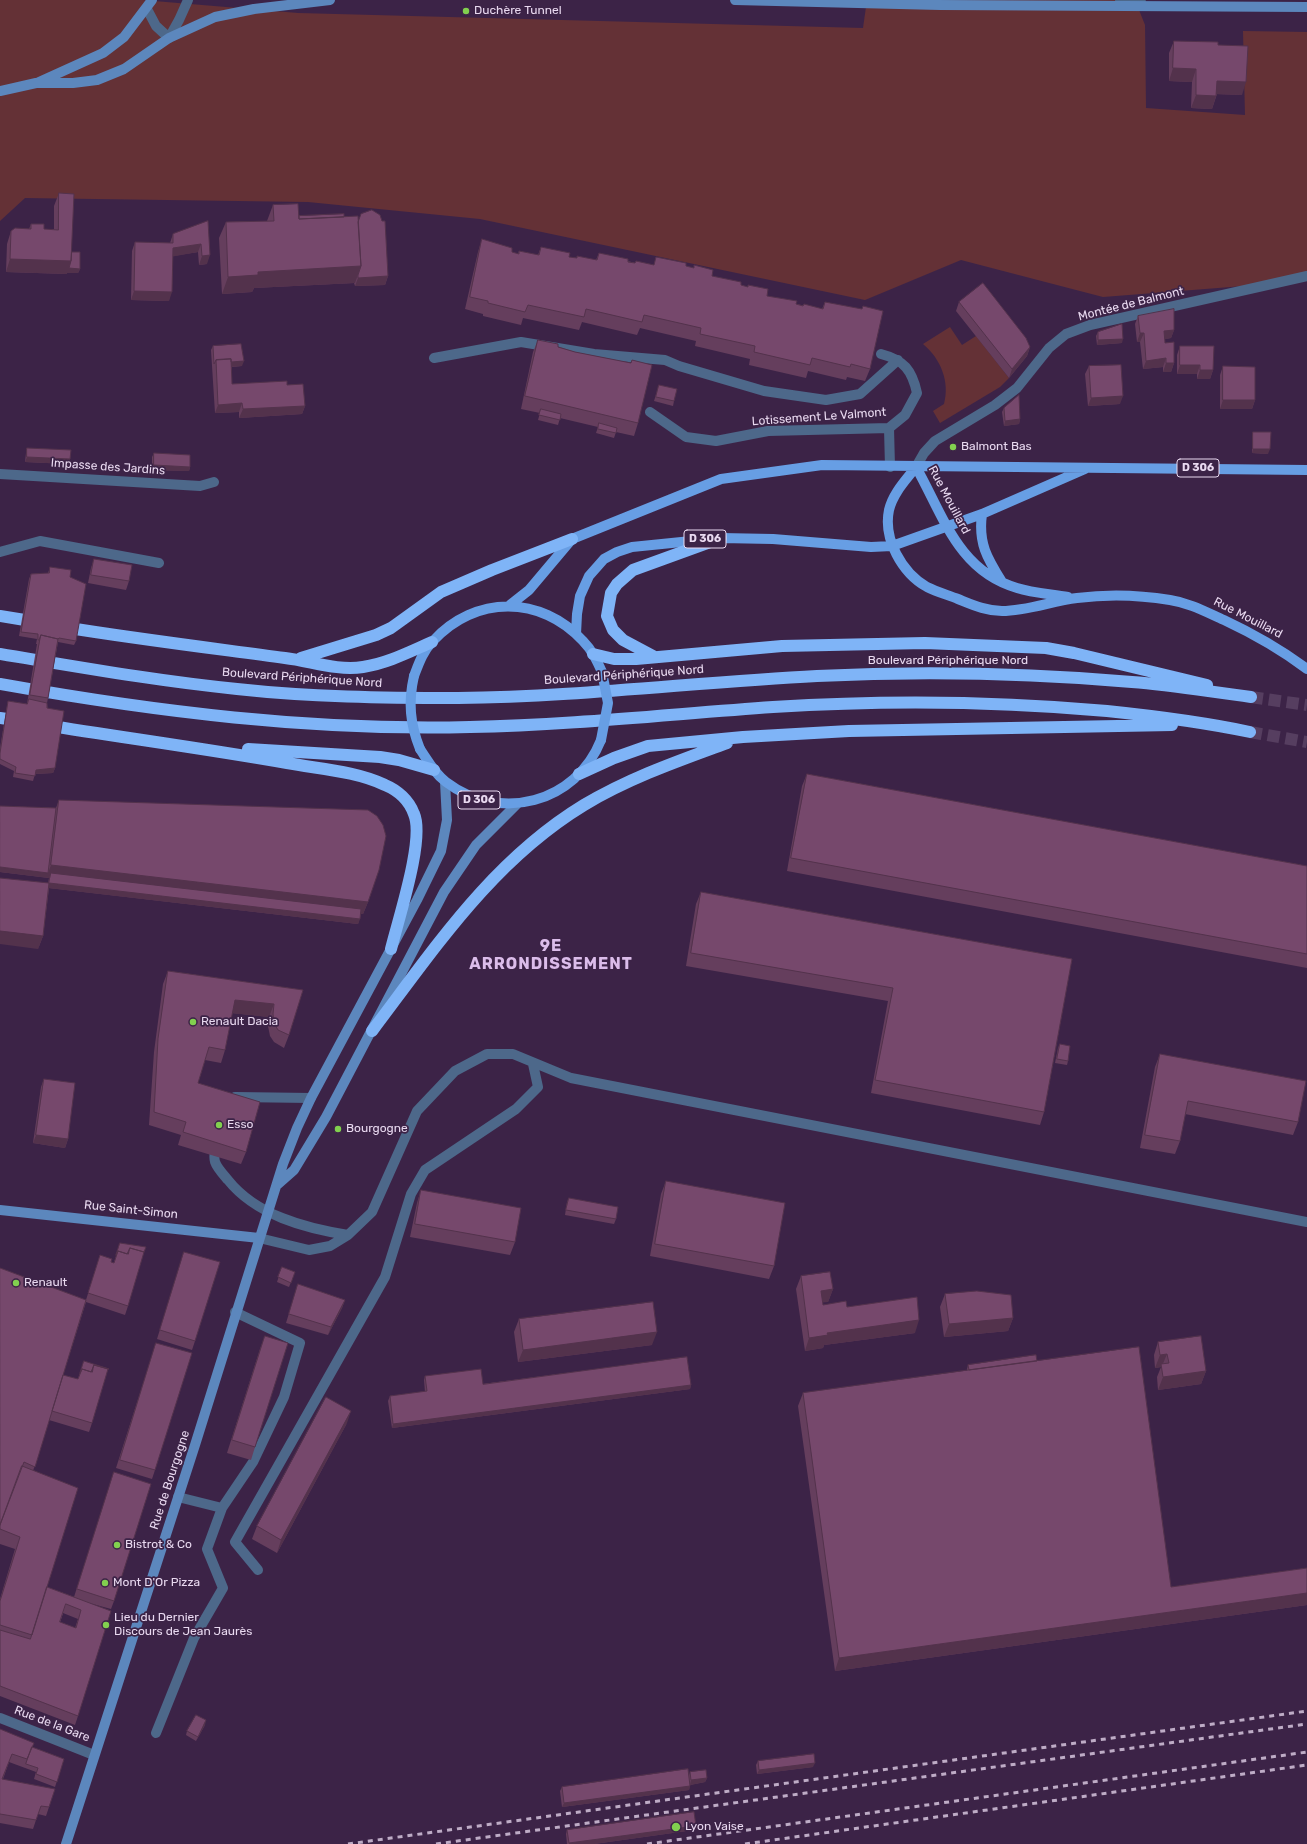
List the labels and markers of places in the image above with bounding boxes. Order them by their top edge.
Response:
place label: Duchère Tunnel [474,4,562,18]
marker: Duchère Tunnel [461,6,471,16]
place label: Balmont Bas [961,440,1032,454]
marker: Balmont Bas [948,442,958,452]
place label: Renault Dacia [201,1015,278,1029]
marker: Renault Dacia [188,1017,198,1027]
place label: Esso [227,1118,253,1132]
marker: Esso [214,1120,224,1130]
place label: Bourgogne [346,1122,408,1136]
marker: Bourgogne [333,1124,343,1134]
place label: Renault [24,1276,67,1290]
marker: Renault [11,1278,21,1288]
place label: Bistrot & Co [125,1538,192,1552]
marker: Bistrot & Co [112,1540,122,1550]
place label: Mont D'Or Pizza [113,1576,200,1590]
marker: Mont D'Or Pizza [100,1578,110,1588]
place label: Lieu du Dernier Discours de Jean Jaurès [114,1611,252,1639]
marker: Lieu du Dernier Discours de Jean Jaurès [101,1620,111,1630]
place label: Lyon Vaise [685,1820,744,1834]
marker: Lyon Vaise [670,1821,682,1833]

